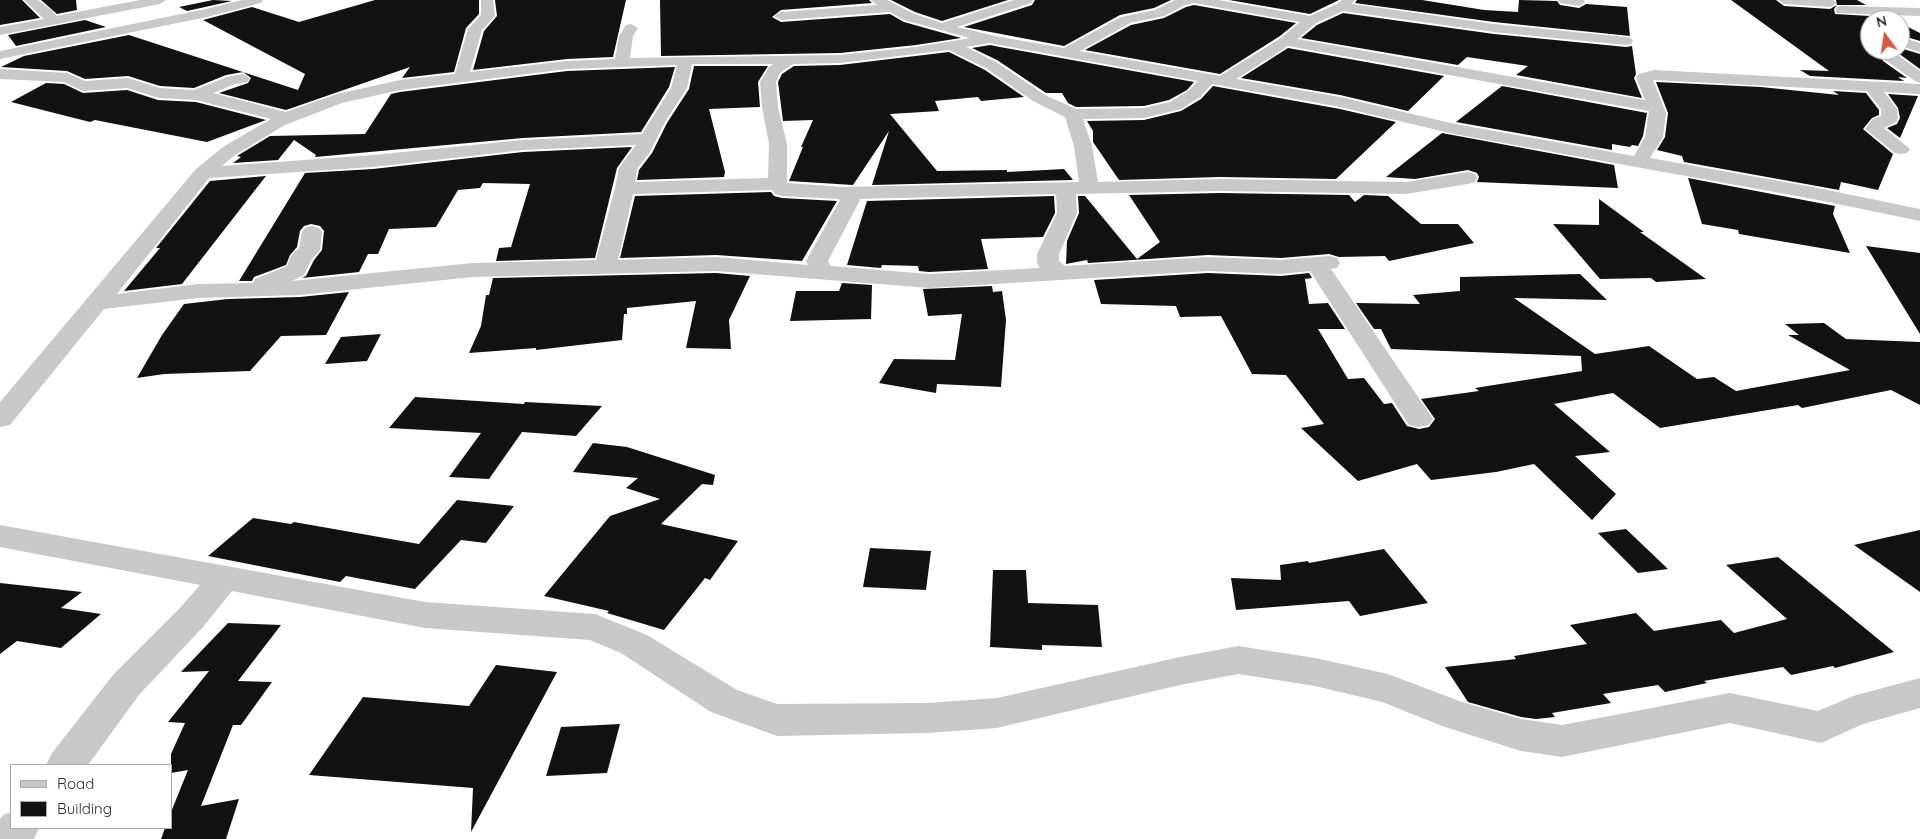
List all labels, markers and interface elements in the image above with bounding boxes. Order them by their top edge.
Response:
north arrow [1860,10,1910,60]
text: N [1874,11,1889,31]
legend [10,764,172,829]
text: Road [57,774,94,793]
text: Building [57,799,112,818]

